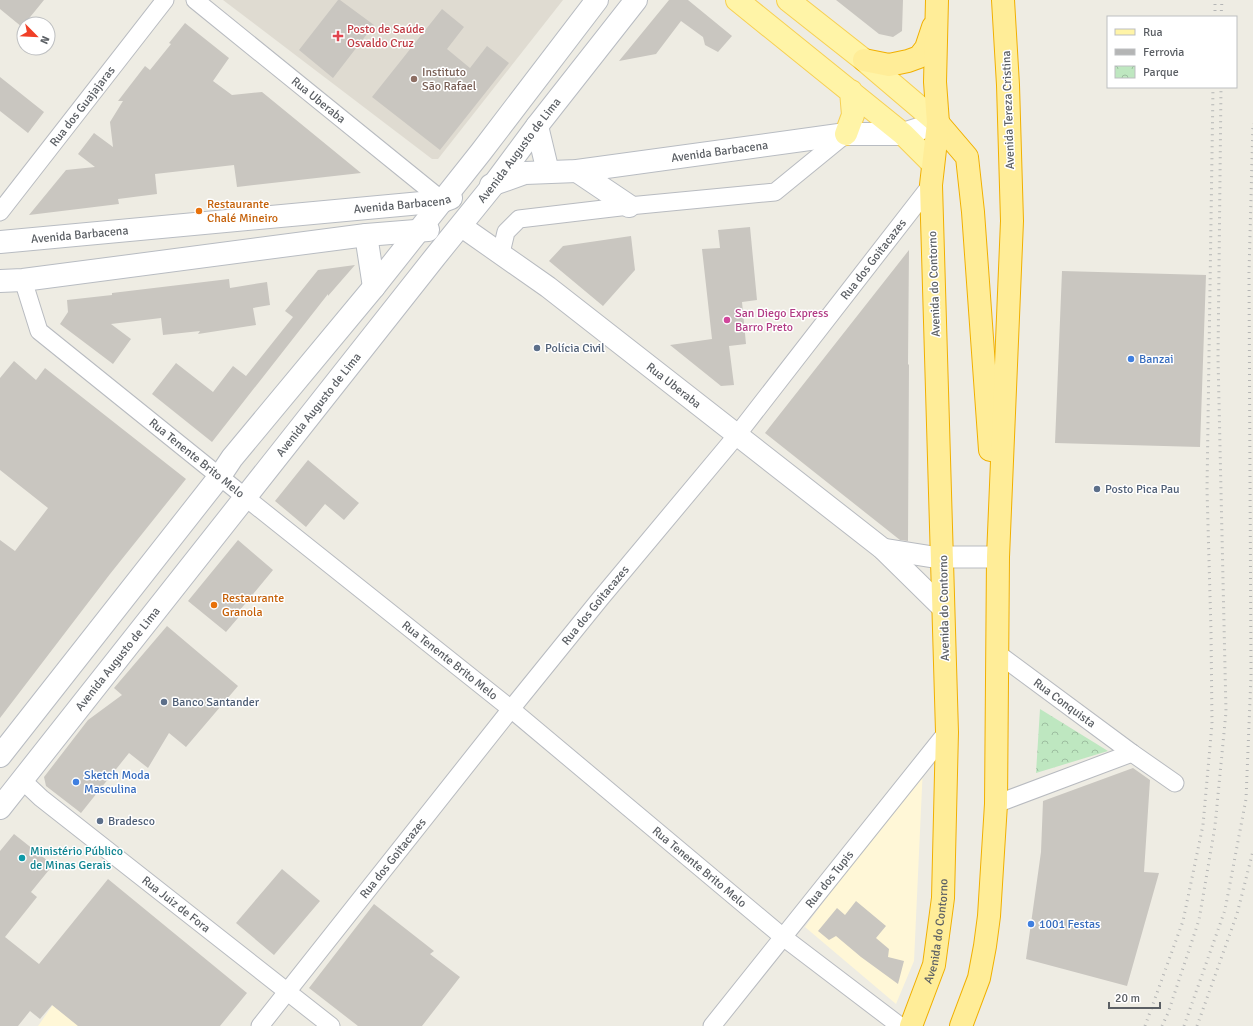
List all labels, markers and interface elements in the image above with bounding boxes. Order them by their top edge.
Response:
north arrow [16,16,56,56]
legend [1107,16,1237,88]
place label: Posto de Saúde Osvaldo Cruz [347,22,425,51]
text: Rua [1143,25,1163,40]
marker: Posto de Saúde Osvaldo Cruz [332,30,344,42]
text: N [37,34,52,46]
text: Ferrovia [1143,45,1184,60]
street label: Avenida Tereza Cristina [999,50,1018,170]
street label: Rua dos Guajajaras [47,63,119,150]
place label: Instituto São Rafael [422,65,477,94]
text: Parque [1143,65,1179,80]
street label: Rua Uberaba [288,74,348,127]
marker: Instituto São Rafael [409,74,419,84]
street label: Avenida Augusto de Lima [475,95,564,206]
street label: Avenida Barbacena [670,138,769,166]
street label: Avenida Barbacena [353,192,453,217]
place label: Restaurante Chalé Mineiro [207,197,278,226]
marker: Restaurante Chalé Mineiro [194,206,204,216]
street label: Rua dos Goitacazes [838,216,910,303]
street label: Avenida Barbacena [30,223,129,247]
street label: Avenida do Contorno [925,231,944,337]
place label: San Diego Express Barro Preto [735,306,829,335]
marker: San Diego Express Barro Preto [722,315,732,325]
place label: Polícia Civil [545,341,605,356]
marker: Polícia Civil [532,343,542,353]
street label: Avenida Augusto de Lima [273,350,365,460]
place label: Banzai [1139,352,1174,367]
marker: Banzai [1126,354,1136,364]
street label: Rua Uberaba [643,360,704,412]
street label: Rua Tenente Brito Melo [146,416,247,501]
place label: Posto Pica Pau [1105,482,1180,497]
marker: Posto Pica Pau [1092,484,1102,494]
street label: Avenida do Contorno [936,555,953,661]
street label: Rua dos Goitacazes [559,563,633,648]
place label: Restaurante Granola [222,591,284,620]
marker: Restaurante Granola [209,600,219,610]
street label: Avenida Augusto de Lima [72,604,164,714]
street label: Rua Tenente Brito Melo [399,618,501,703]
street label: Rua Conquista [1030,675,1098,731]
place label: Banco Santander [172,695,260,710]
marker: Banco Santander [159,697,169,707]
place label: Sketch Moda Masculina [84,768,150,797]
marker: Sketch Moda Masculina [71,777,81,787]
place label: Bradesco [108,814,155,829]
street label: Rua dos Goitacazes [357,815,430,902]
marker: Bradesco [95,816,105,826]
street label: Rua Tenente Brito Melo [649,824,749,911]
place label: Ministério Público de Minas Gerais [30,844,123,873]
street label: Rua dos Tupis [802,848,857,911]
marker: Ministério Público de Minas Gerais [17,853,27,863]
street label: Rua Juiz de Fora [138,873,213,936]
street label: Avenida do Contorno [921,879,951,986]
place label: 1001 Festas [1039,917,1100,932]
marker: 1001 Festas [1026,919,1036,929]
scale bar [1109,984,1160,1010]
text: 20 m [1115,991,1140,1006]

